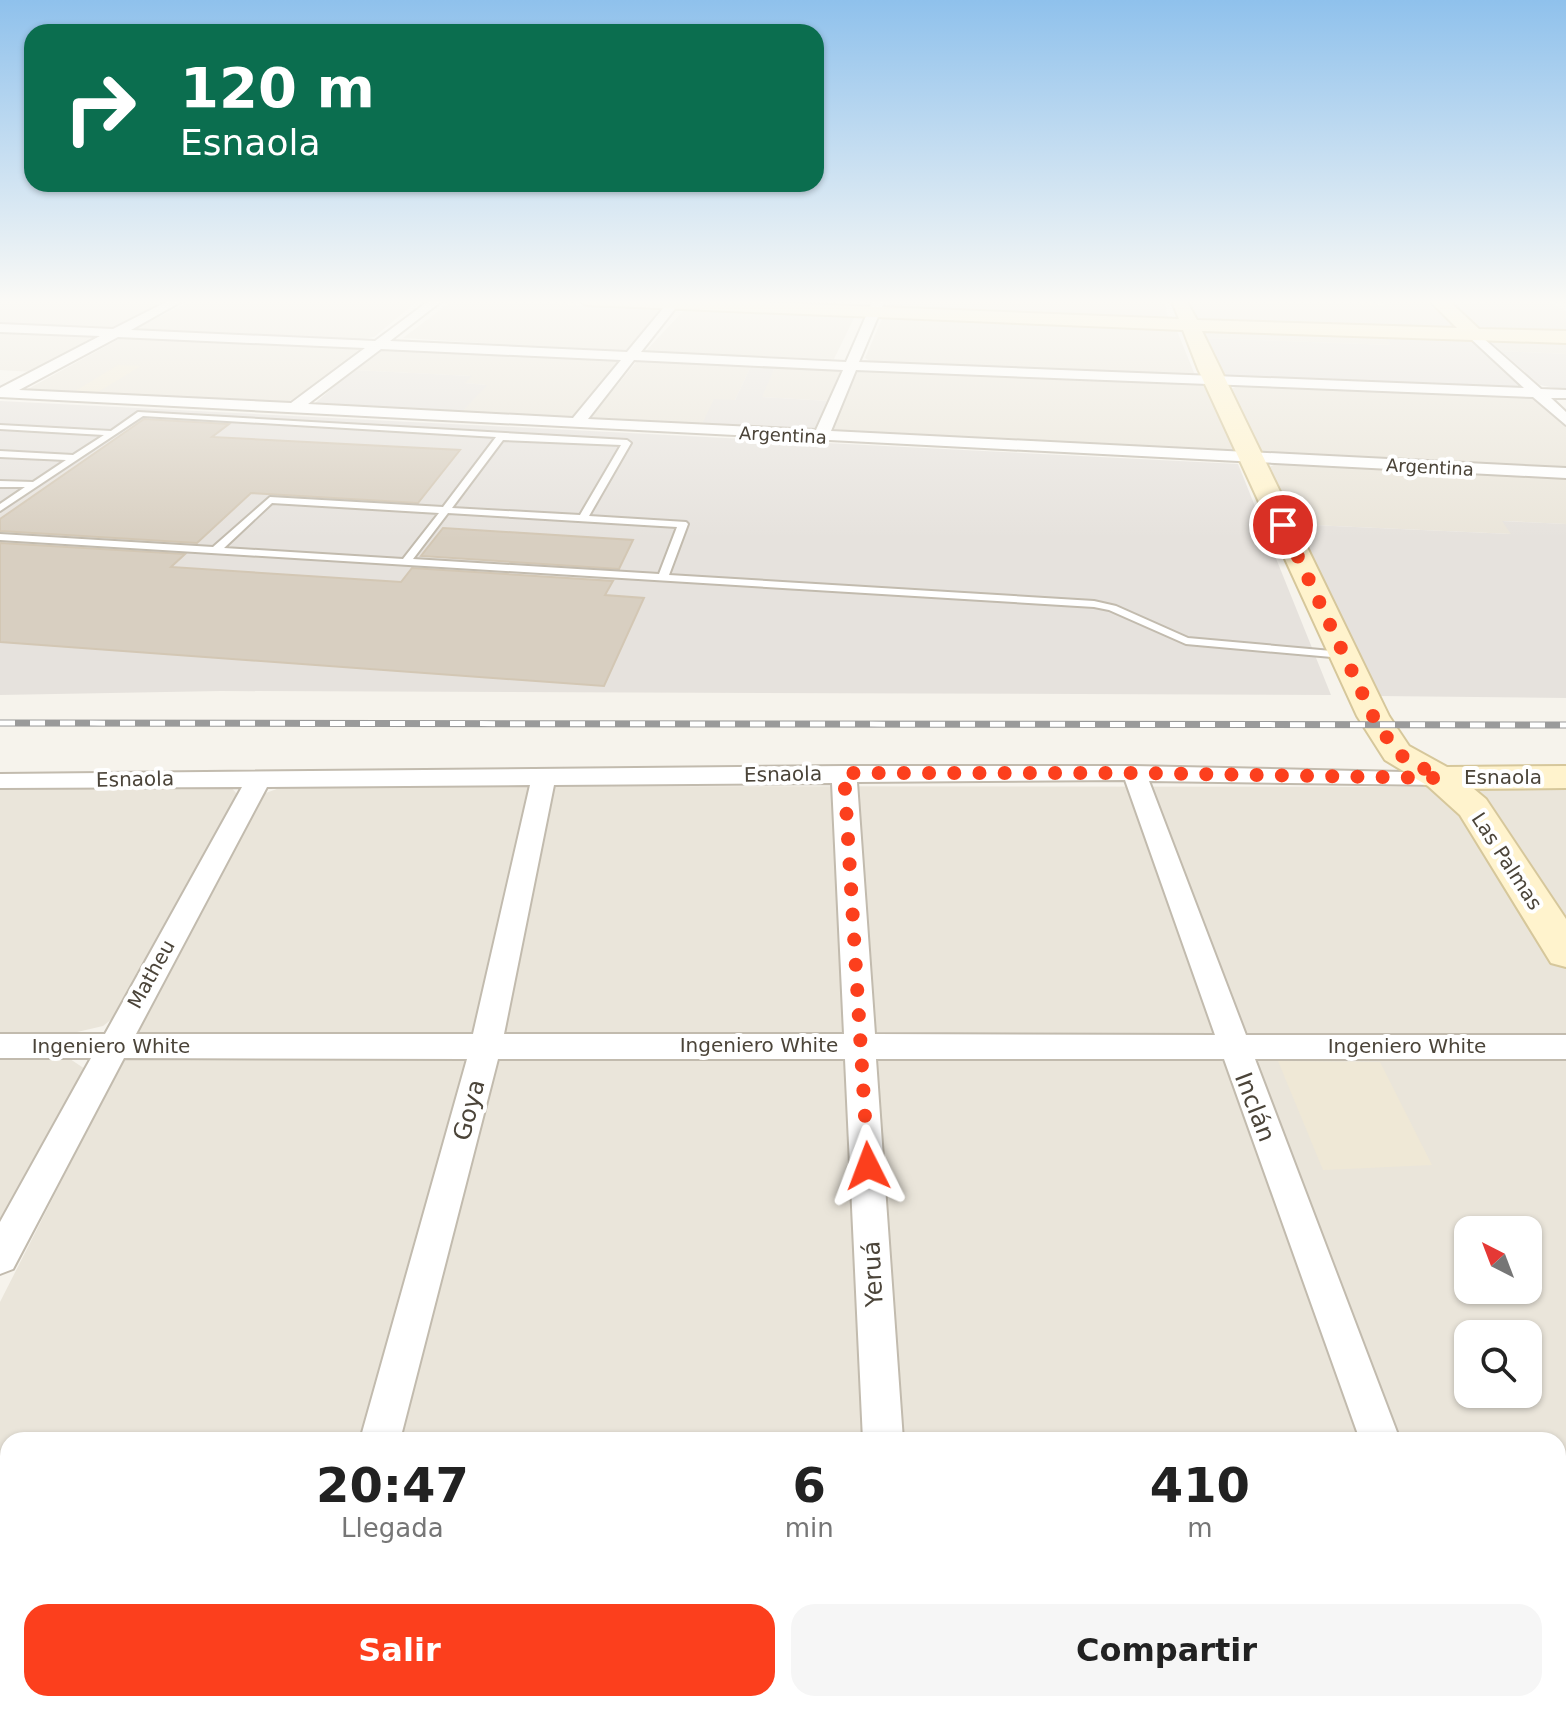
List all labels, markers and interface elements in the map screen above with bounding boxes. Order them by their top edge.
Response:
text: 120 m [180,55,375,120]
icon: right [48,56,152,160]
text: Esnaola [180,122,320,163]
street label: Argentina [739,422,827,448]
street label: Argentina [1386,454,1474,480]
pin [1249,491,1317,559]
icon: arrive [1261,503,1305,547]
street label: Esnaola [744,761,822,787]
street label: Esnaola [1464,765,1542,789]
street label: Esnaola [96,766,174,792]
street label: Las Palmas [1467,808,1547,914]
street label: Matheu [122,935,180,1013]
street label: Ingeniero White [680,1033,838,1057]
street label: Ingeniero White [32,1034,190,1058]
street label: Ingeniero White [1328,1034,1486,1058]
street label: Inclán [1229,1068,1281,1146]
street label: Goya [447,1076,491,1144]
position arrow [826,1124,910,1208]
north arrow [1454,1216,1542,1304]
map controls [1454,1216,1542,1408]
street label: Yeruá [857,1240,889,1309]
button: search [1454,1320,1542,1408]
text: 20:47 [316,1457,469,1513]
text: 6 [793,1457,826,1513]
text: 410 [1150,1457,1250,1513]
text: Llegada [341,1513,444,1543]
text: min [785,1513,834,1543]
text: m [1187,1513,1213,1543]
button: Salir [24,1604,775,1696]
button: Compartir [791,1604,1542,1696]

